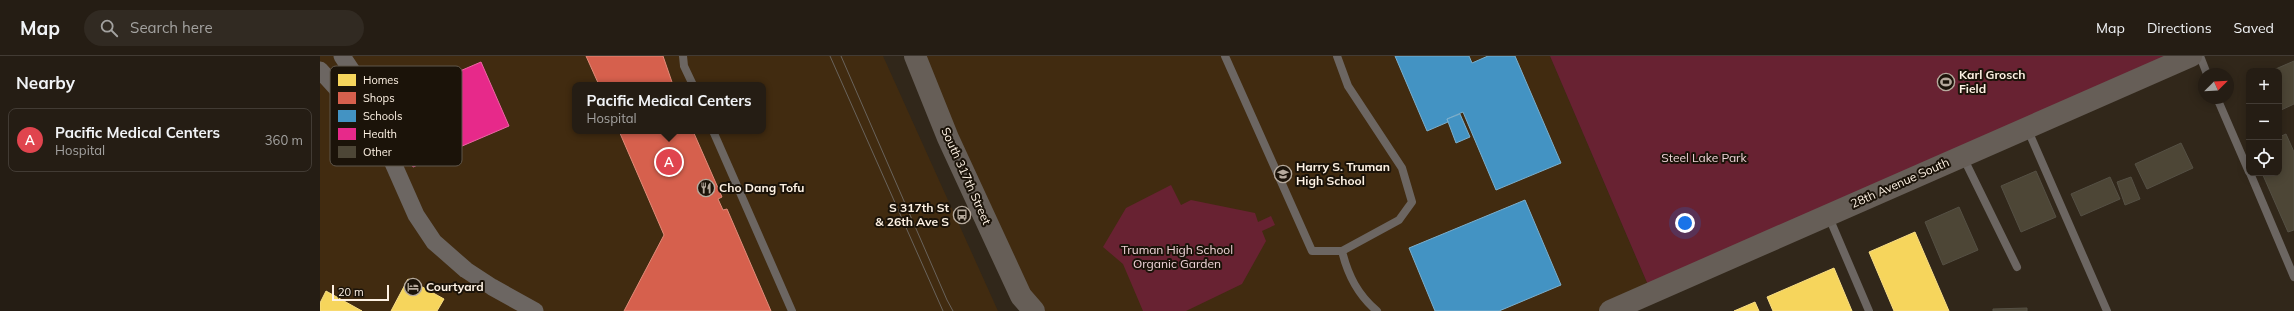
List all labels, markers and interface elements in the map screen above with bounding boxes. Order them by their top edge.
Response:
search box [84,10,364,46]
text: Map [20,16,60,40]
icon: search [98,17,120,39]
text: Search here [130,18,213,37]
text: Map [2096,19,2125,37]
text: Directions [2147,19,2212,37]
text: Saved [2234,19,2274,37]
legend [330,66,462,166]
place label: Karl Grosch Field [1959,67,2025,96]
north arrow [2198,68,2234,104]
map controls [2246,68,2282,176]
button: + [2246,68,2282,104]
text: Nearby [16,72,75,93]
sports icon: Karl Grosch Field [1936,72,1956,92]
text: Homes [363,73,399,87]
popup [572,82,766,134]
text: Shops [363,91,395,105]
text: Pacific Medical Centers [586,91,752,110]
button: − [2246,104,2282,140]
text: Schools [363,109,402,123]
text: Hospital [586,110,637,126]
text: Pacific Medical Centers [55,123,220,142]
street label: South 317th Street [938,125,995,227]
text: Health [363,127,397,141]
text: A [25,132,35,148]
text: 360 m [265,132,303,148]
button: locate [2246,140,2282,176]
text: Hospital [55,142,105,158]
text: Other [363,145,392,159]
pin: A [656,147,682,177]
park label: Steel Lake Park [1661,150,1747,165]
street label: 28th Avenue South [1848,154,1951,211]
place label: Harry S. Truman High School [1296,159,1390,188]
school or university icon: Harry S. Truman High School [1273,164,1293,184]
restaurant icon: Cho Dang Tofu [696,178,716,198]
place label: Cho Dang Tofu [719,180,805,195]
place label: S 317th St & 26th Ave S [875,200,949,229]
bus stop icon: S 317th St & 26th Ave S [952,205,972,225]
your location [1675,213,1695,233]
park label: Truman High School Organic Garden [1121,242,1233,271]
hotel icon: Courtyard [403,277,423,297]
place label: Courtyard [426,279,484,294]
scale bar [332,283,389,302]
text: 20 m [338,285,364,299]

